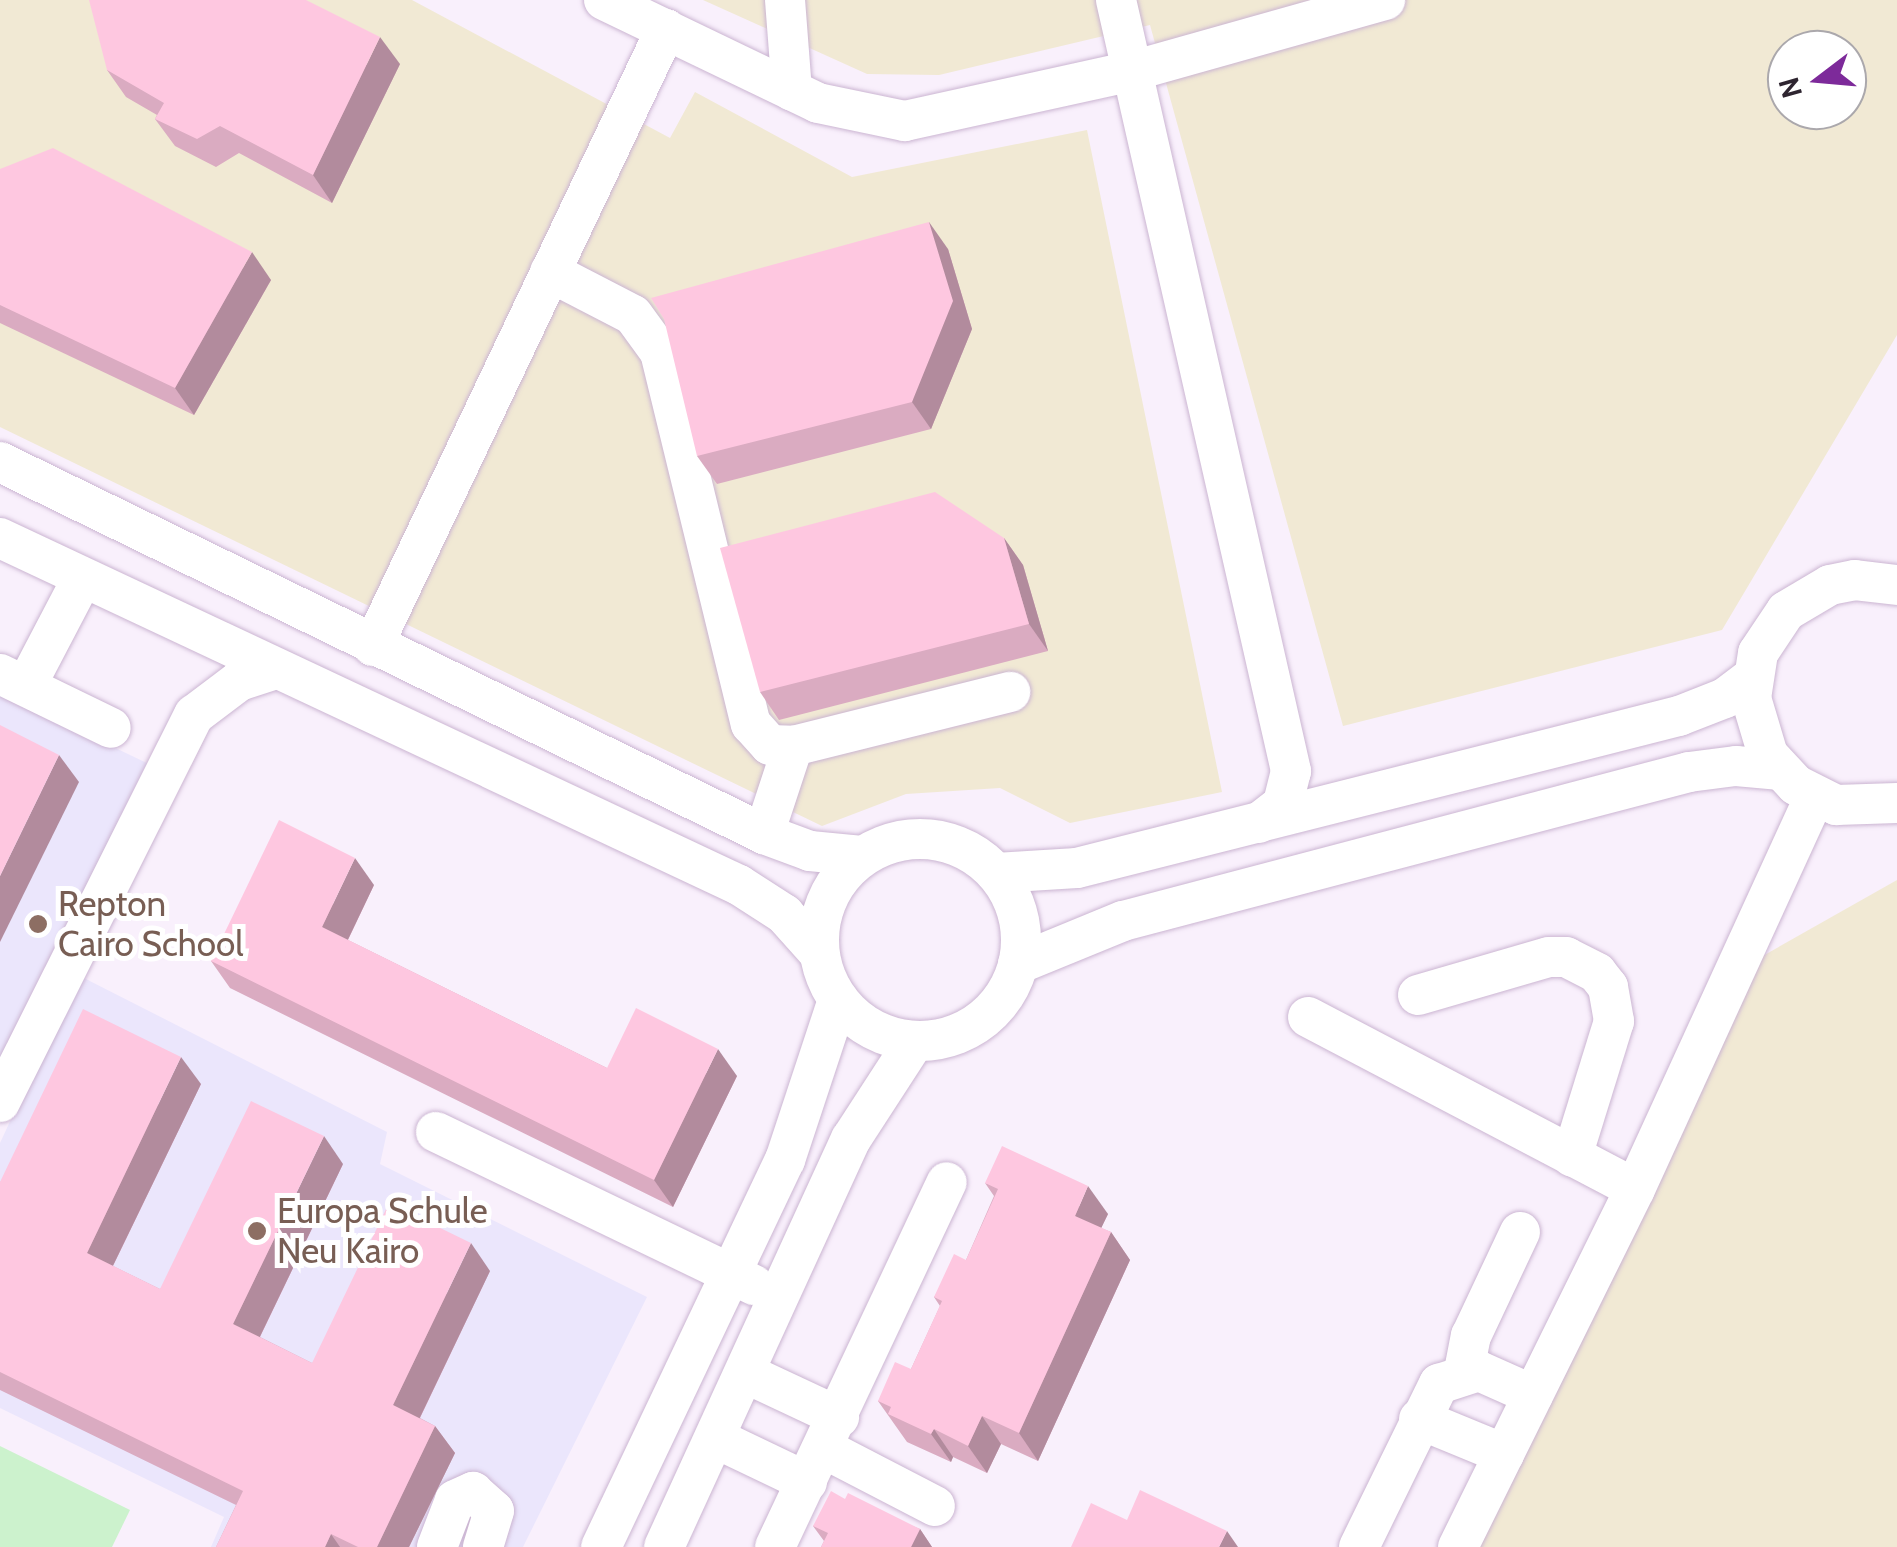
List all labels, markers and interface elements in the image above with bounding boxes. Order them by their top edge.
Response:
north arrow [1767,30,1867,130]
text: N [1771,74,1809,102]
place label: Repton Cairo School [58,883,244,965]
marker: Repton Cairo School [27,913,49,935]
place label: Europa Schule Neu Kairo [277,1190,488,1272]
marker: Europa Schule Neu Kairo [246,1220,268,1242]

